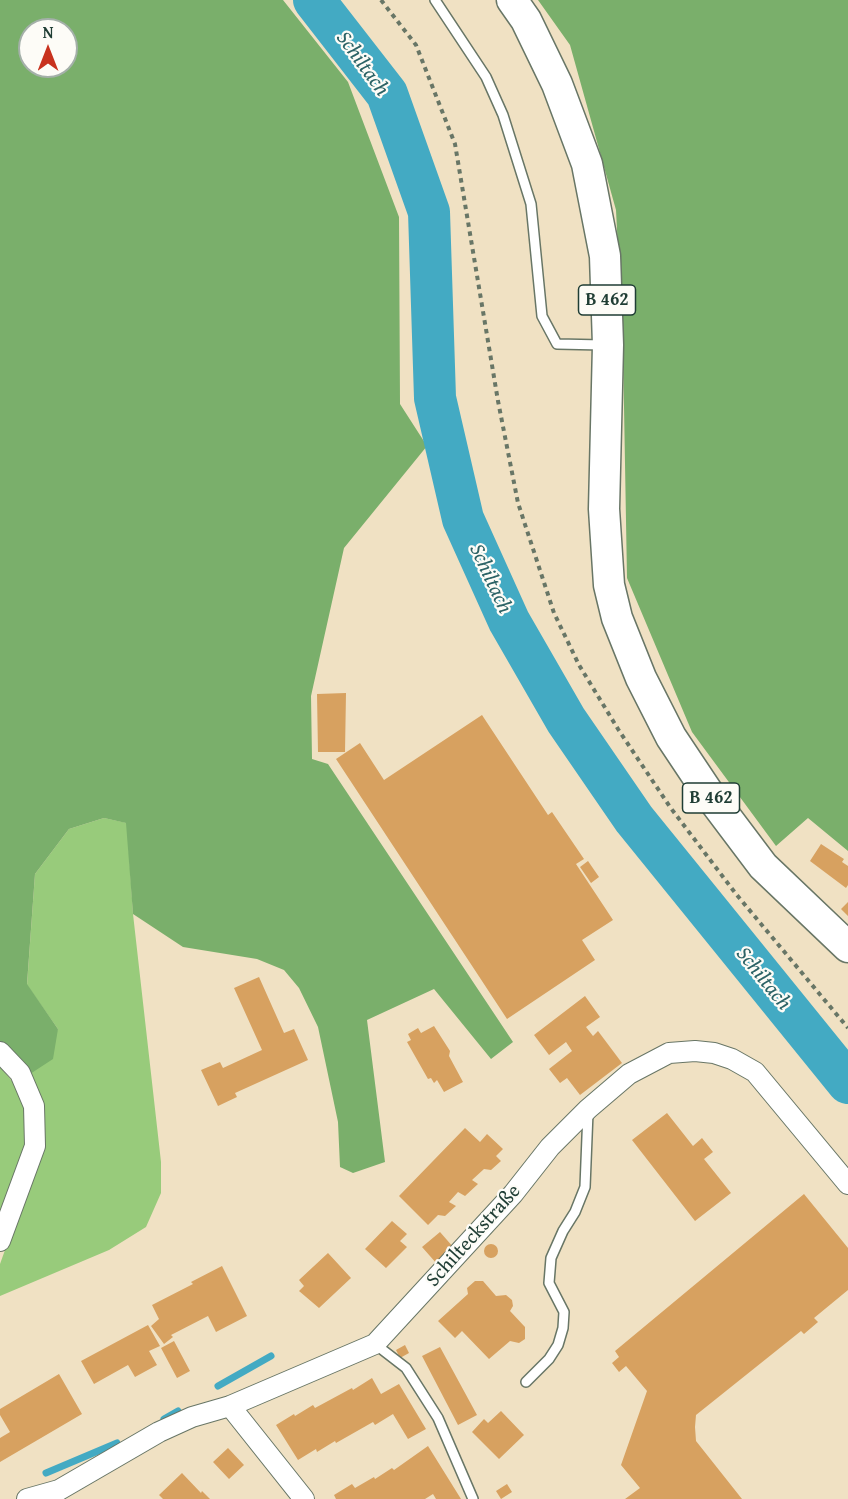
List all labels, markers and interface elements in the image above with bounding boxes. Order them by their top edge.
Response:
north arrow [18,18,78,78]
text: N [43,20,53,44]
water label: Schiltach [330,27,394,101]
road number: B 462 [578,285,636,315]
water label: Schiltach [463,540,517,618]
road number: B 462 [682,783,740,813]
water label: Schiltach [730,942,796,1016]
street label: Schilteckstraße [422,1180,526,1292]

